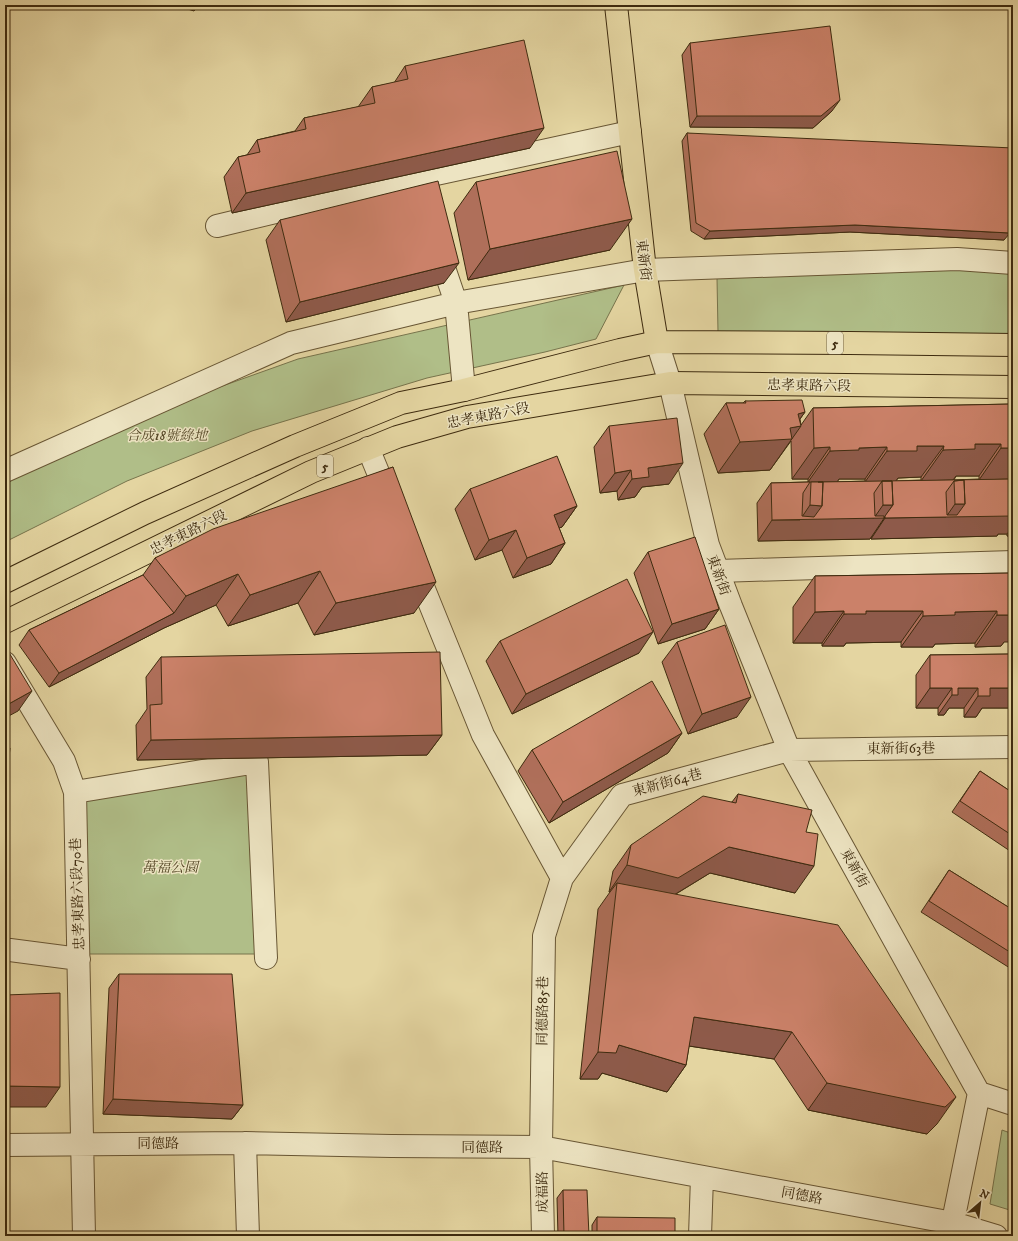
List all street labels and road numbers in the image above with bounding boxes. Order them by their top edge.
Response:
street label: 東新街 [632,238,654,282]
road number: 5 [827,332,843,354]
street label: 忠孝東路六段 [767,376,851,396]
street label: 忠孝東路六段 [445,399,531,433]
road number: 5 [317,455,333,477]
street label: 忠孝東路六段 [147,506,230,559]
street label: 東新街 [702,553,734,598]
street label: 東新街63巷 [867,739,935,759]
street label: 東新街64巷 [630,765,704,801]
street label: 忠孝東路六段70巷 [67,837,89,951]
street label: 東新街 [836,846,872,891]
street label: 同德路85巷 [533,976,553,1046]
street label: 同德路 [137,1135,179,1153]
street label: 同德路 [461,1139,503,1157]
street label: 成福路 [534,1171,552,1213]
street label: 同德路 [780,1183,824,1208]

